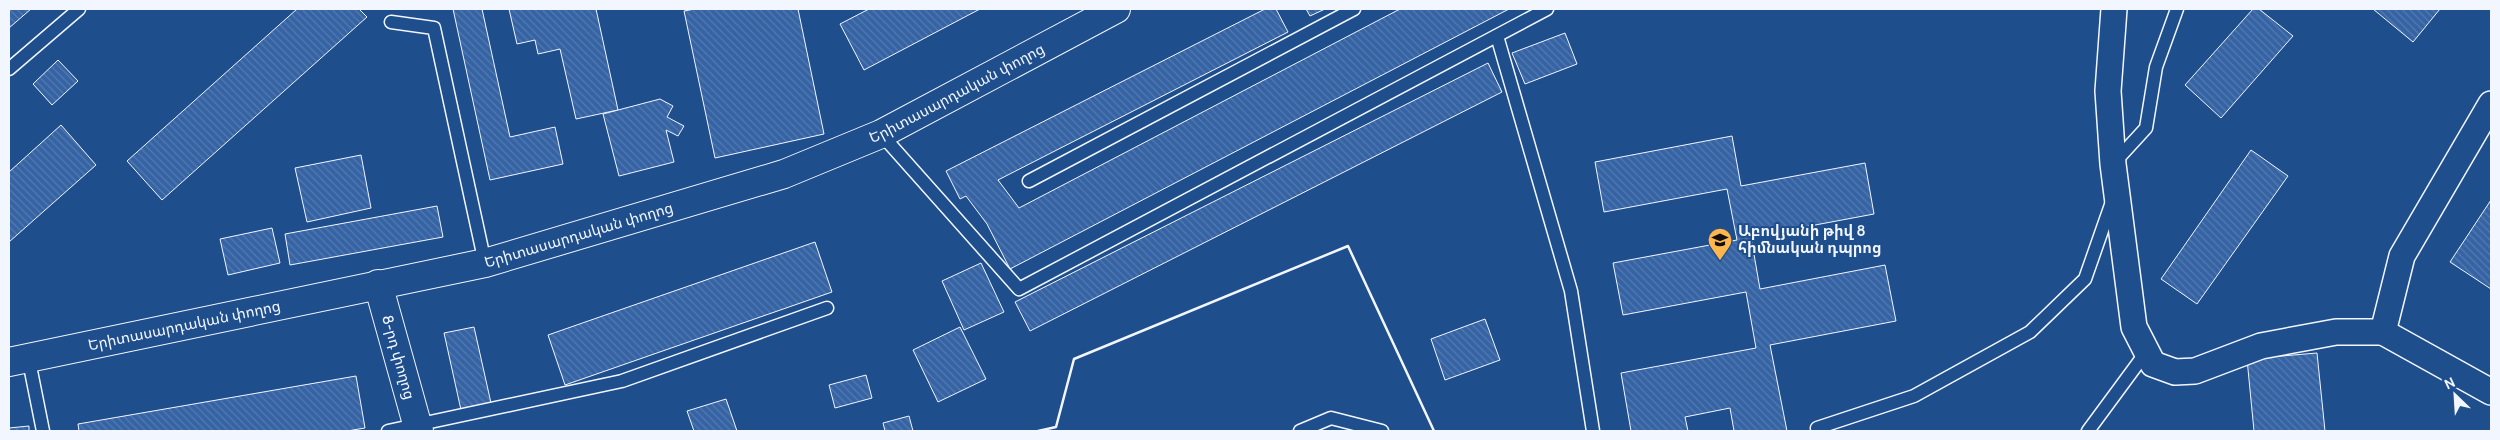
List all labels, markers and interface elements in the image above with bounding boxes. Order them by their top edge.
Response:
street label: Երիտասարդական փողոց [866,40,1048,147]
street label: Երիտասարդական փողոց [482,199,675,272]
place label: Աբովյանի թիվ 8 հիմնական դպրոց [1738,222,1882,257]
school or university icon: Աբովյանի թիվ 8 հիմնական դպրոց [1707,227,1733,261]
street label: Երիտասարդական փողոց [86,297,282,354]
street label: 8-րդ փողոց [378,313,419,402]
north arrow [2430,370,2480,420]
text: N [2441,373,2458,393]

